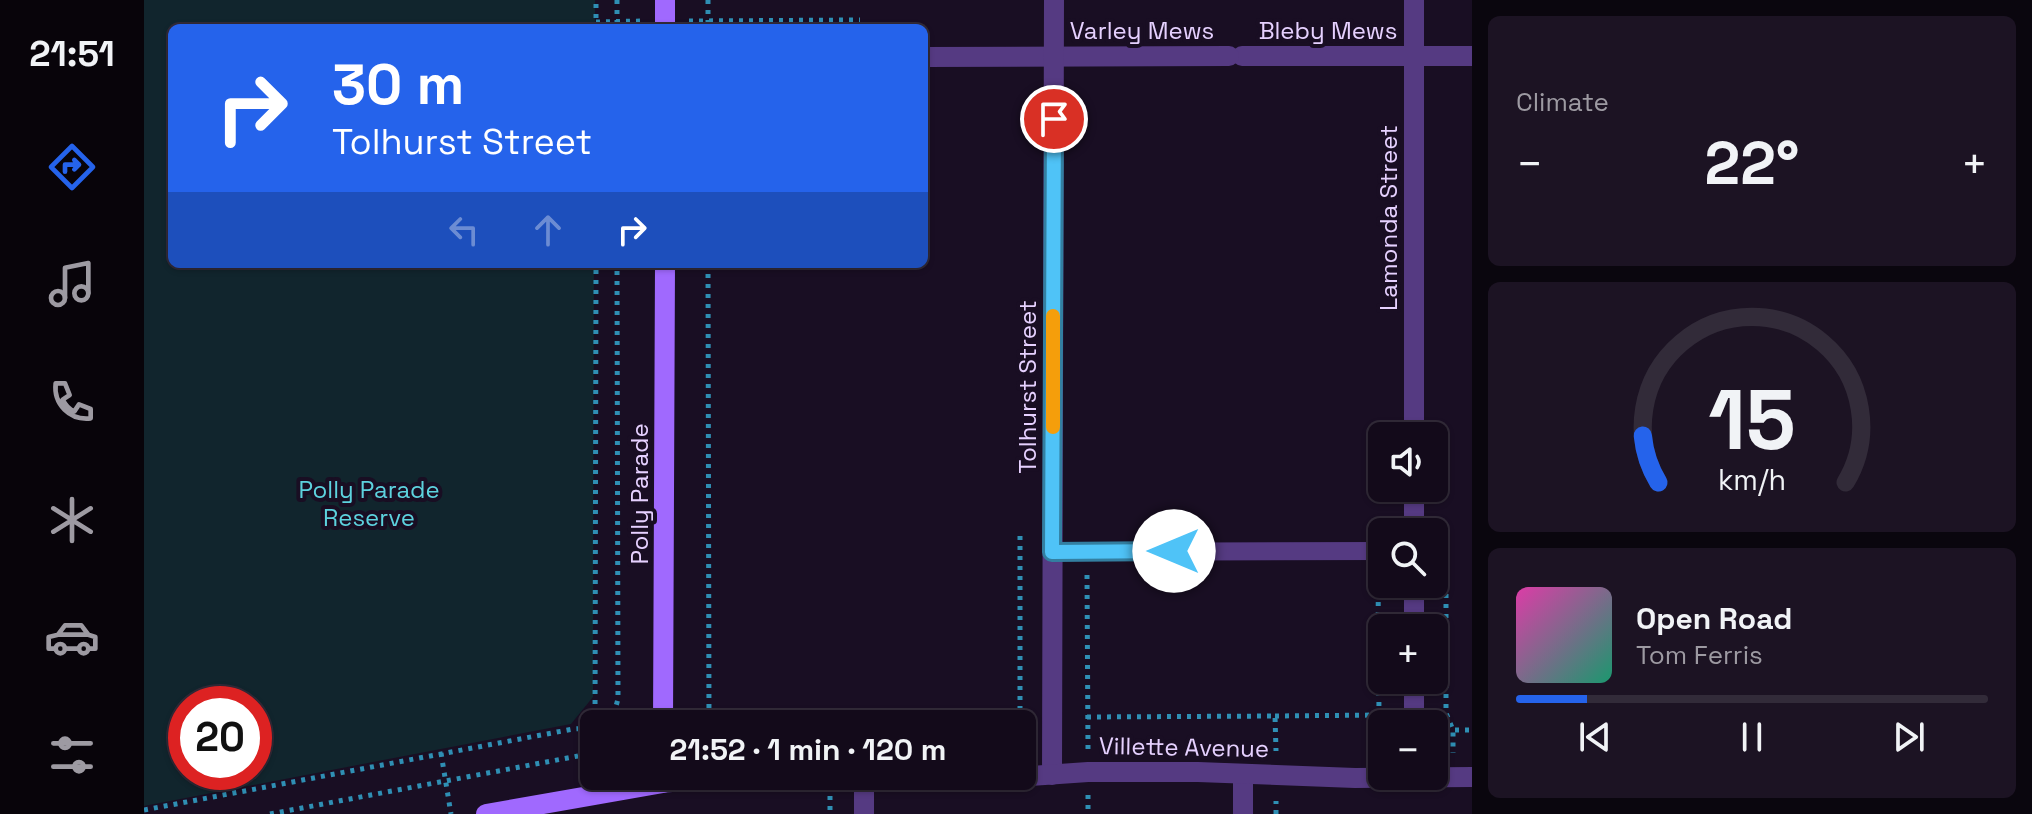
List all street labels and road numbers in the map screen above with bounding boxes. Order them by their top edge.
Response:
street label: Varley Mews [1070,15,1214,46]
street label: Bleby Mews [1259,15,1397,46]
street label: Lamonda Street [1373,125,1404,311]
street label: Tolhurst Street [1012,300,1043,474]
street label: Polly Parade [624,423,655,565]
street label: Villette Avenue [1099,730,1269,764]

